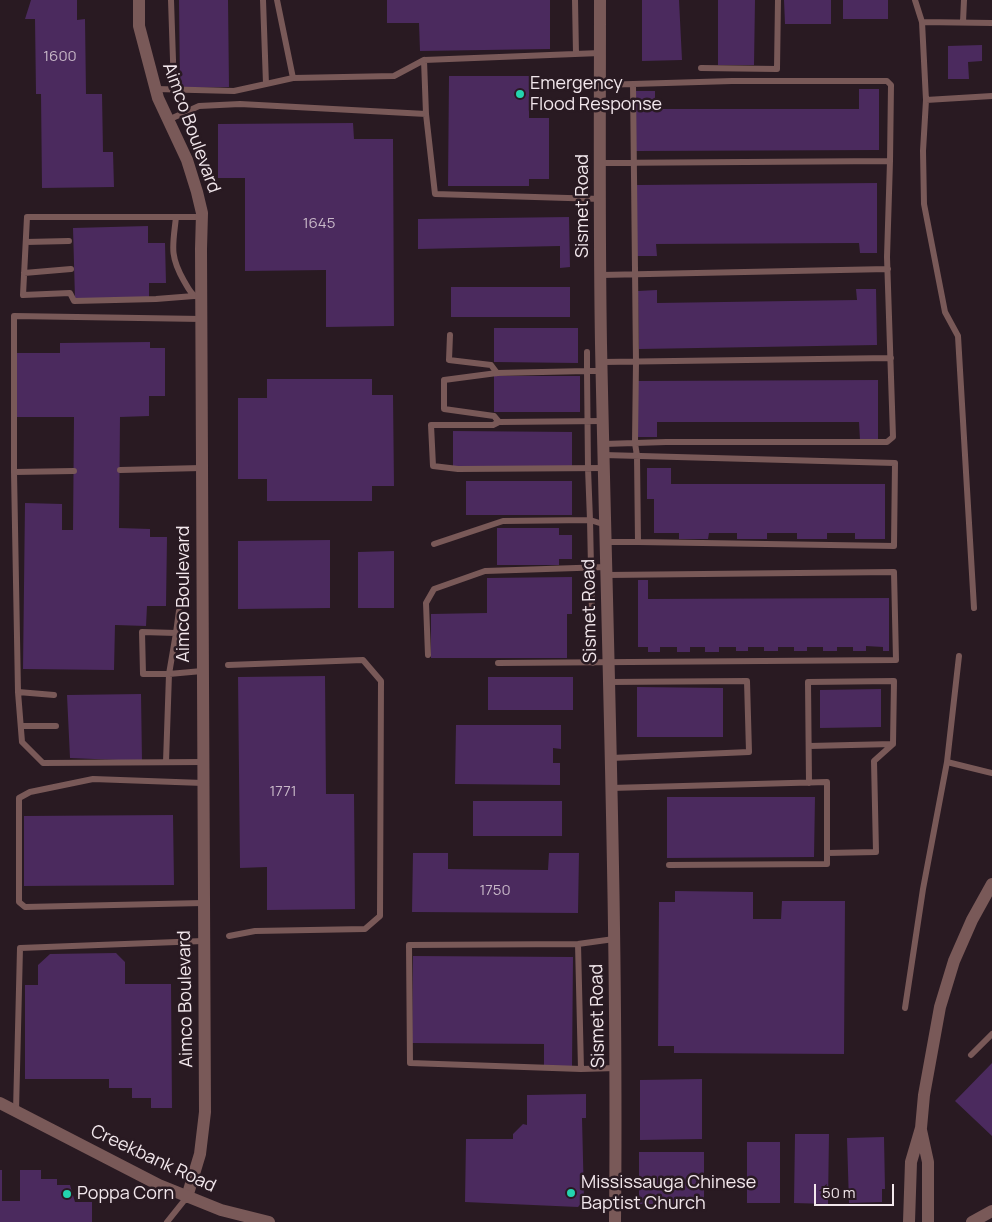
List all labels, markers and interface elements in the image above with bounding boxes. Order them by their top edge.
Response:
house number: 1600 [43,48,77,66]
street label: Aimco Boulevard [157,60,225,196]
place label: Emergency Flood Response [530,73,662,116]
marker: Emergency Flood Response [514,88,526,100]
street label: Sismet Road [572,154,594,258]
house number: 1645 [303,215,335,233]
street label: Aimco Boulevard [173,525,195,663]
street label: Sismet Road [578,559,602,663]
house number: 1771 [269,783,297,801]
house number: 1750 [479,882,511,900]
street label: Aimco Boulevard [174,930,198,1068]
street label: Sismet Road [586,964,610,1068]
street label: Creekbank Road [87,1121,219,1197]
place label: Mississauga Chinese Baptist Church [581,1172,756,1214]
scale bar [817,1174,897,1206]
text: 50 m [822,1182,856,1203]
place label: Poppa Corn [77,1183,174,1205]
marker: Mississauga Chinese Baptist Church [565,1187,577,1199]
marker: Poppa Corn [61,1188,73,1200]

